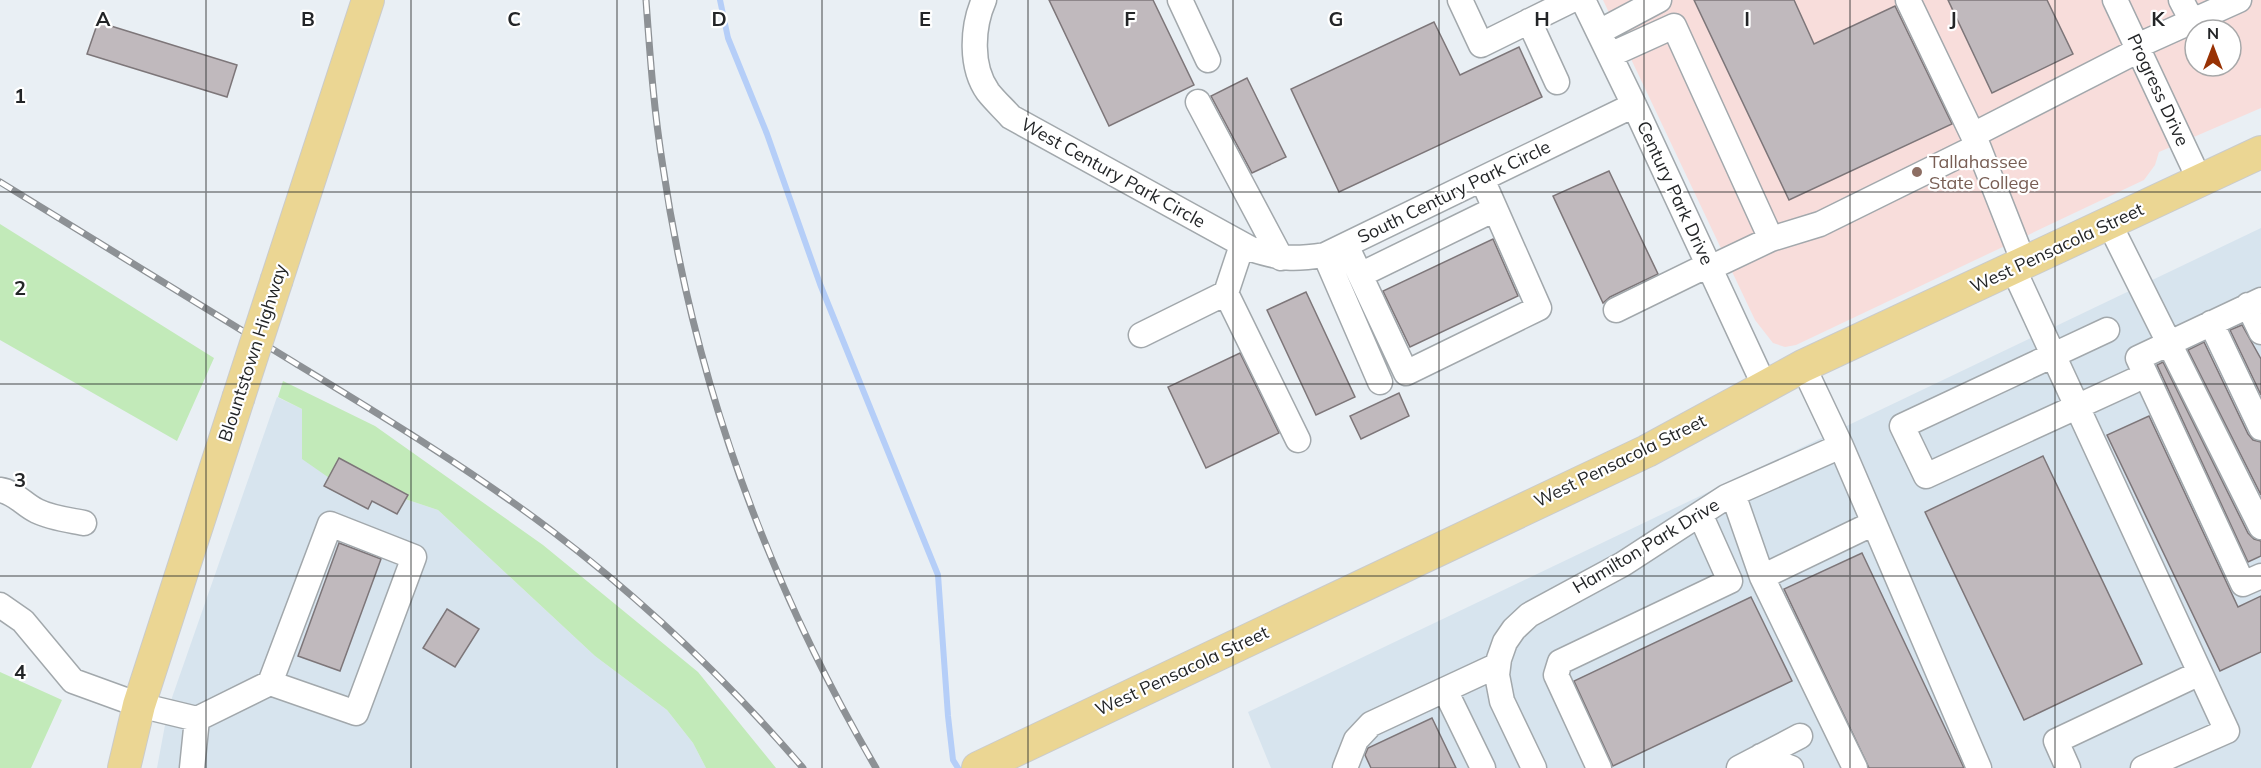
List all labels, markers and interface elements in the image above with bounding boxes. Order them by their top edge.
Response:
text: A [96,6,111,31]
text: B [301,6,315,31]
text: C [507,6,521,31]
text: D [711,6,727,31]
text: E [919,6,931,31]
text: F [1124,6,1136,31]
text: G [1329,6,1343,31]
text: H [1534,6,1550,31]
text: I [1744,6,1750,31]
text: J [1949,6,1957,31]
text: K [2151,6,2165,31]
north arrow [2183,18,2243,78]
text: N [2207,23,2219,43]
street label: Progress Drive [2122,30,2195,150]
text: 1 [14,83,26,108]
street label: West Century Park Circle [1017,112,1209,233]
street label: Century Park Drive [1632,117,1719,268]
street label: South Century Park Circle [1353,135,1554,248]
place label: Tallahassee State College [1929,150,2039,194]
marker: Tallahassee State College [1910,165,1924,179]
street label: West Pensacola Street [1966,197,2147,298]
street label: Blountstown Highway [213,261,292,444]
text: 2 [14,275,26,300]
street label: West Pensacola Street [1530,409,1710,512]
text: 3 [14,467,26,492]
street label: Hamilton Park Drive [1568,493,1723,598]
street label: West Pensacola Street [1091,620,1272,721]
text: 4 [14,659,26,684]

